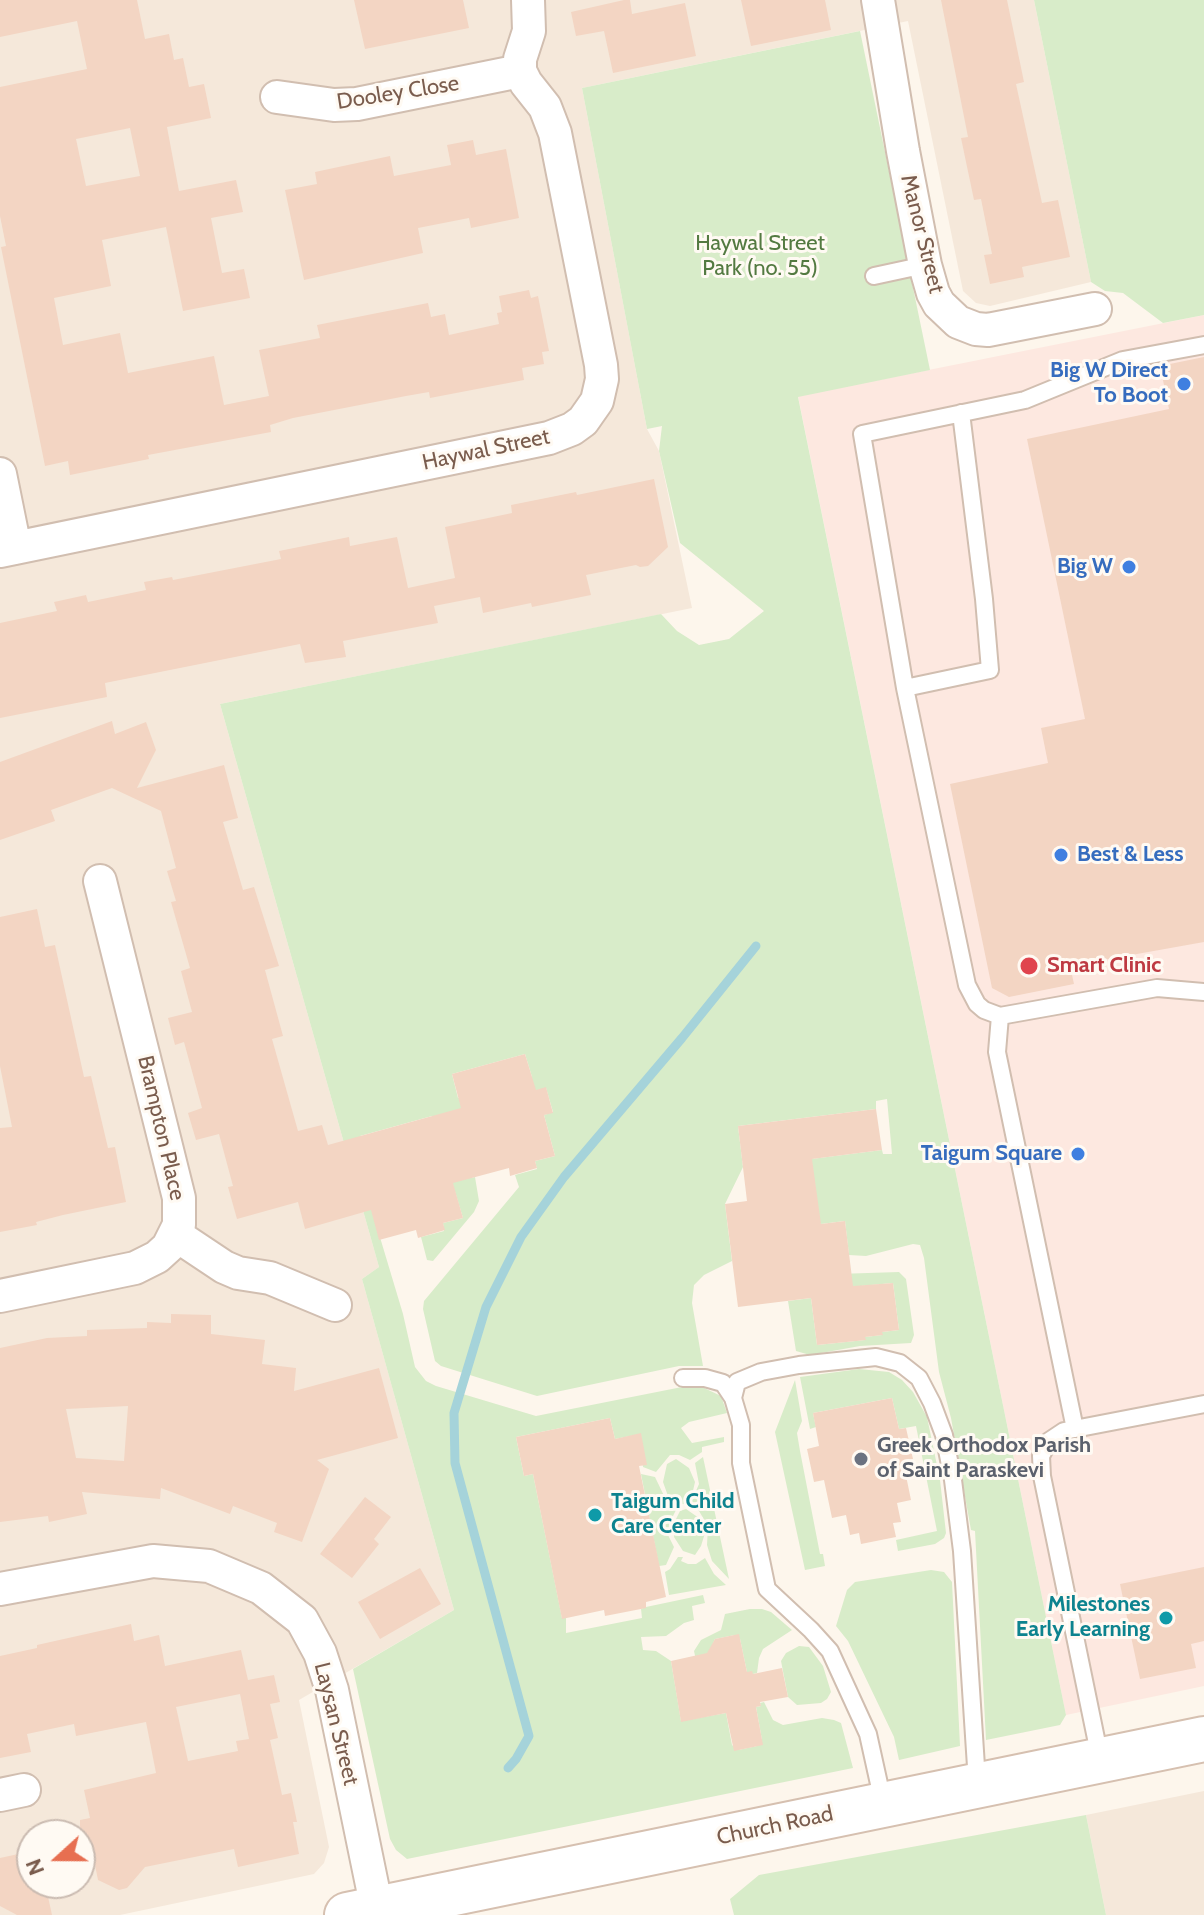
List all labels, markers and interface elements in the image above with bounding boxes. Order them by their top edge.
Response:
street label: Dooley Close [335,70,461,116]
street label: Manor Street [895,172,949,296]
park label: Haywal Street Park (no. 55) [695,231,825,282]
place label: Big W Direct To Boot [1050,358,1168,410]
marker: Big W Direct To Boot [1175,375,1193,393]
street label: Haywal Street [420,424,552,476]
place label: Big W [1057,554,1113,580]
marker: Big W [1120,558,1138,576]
place label: Best & Less [1077,842,1183,868]
marker: Best & Less [1052,846,1070,864]
place label: Smart Clinic [1047,953,1161,979]
marker: Smart Clinic [1018,955,1040,977]
street label: Brampton Place [132,1053,190,1203]
place label: Taigum Square [921,1141,1062,1167]
marker: Taigum Square [1069,1145,1087,1163]
place label: Greek Orthodox Parish of Saint Paraskevi [877,1433,1091,1484]
marker: Greek Orthodox Parish of Saint Paraskevi [852,1450,870,1468]
place label: Taigum Child Care Center [611,1489,735,1540]
marker: Taigum Child Care Center [586,1506,604,1524]
place label: Milestones Early Learning [1016,1592,1150,1644]
marker: Milestones Early Learning [1157,1609,1175,1627]
street label: Laysan Street [308,1660,364,1788]
street label: Church Road [714,1801,836,1851]
north arrow [16,1819,96,1899]
text: N [20,1855,50,1879]

